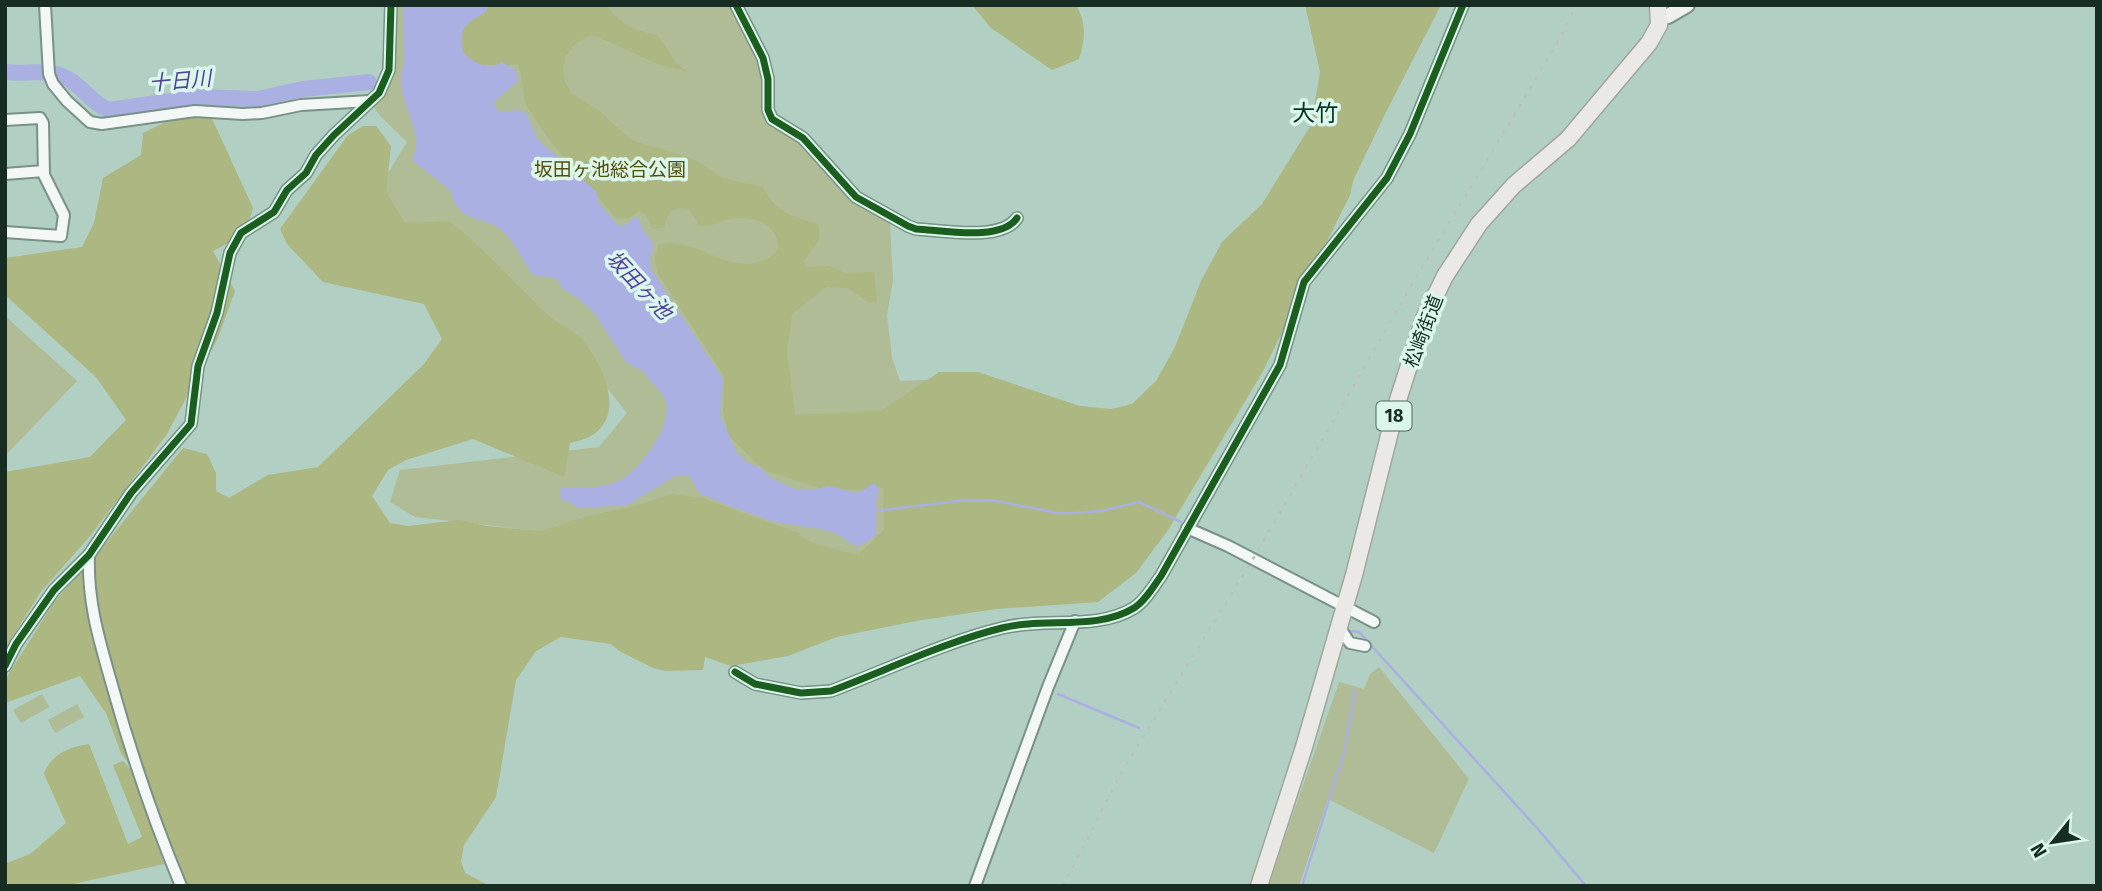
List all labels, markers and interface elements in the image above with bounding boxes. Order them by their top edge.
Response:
water label: 十日川 [147,65,215,97]
district label: 大竹 [1292,99,1338,127]
park label: 坂田ヶ池総合公園 [534,158,686,181]
water label: 坂田ヶ池 [601,245,679,326]
street label: 松崎街道 [1399,292,1448,371]
road number: 18 [1376,402,1412,430]
north arrow [2018,807,2088,877]
text: N [2026,839,2052,861]

